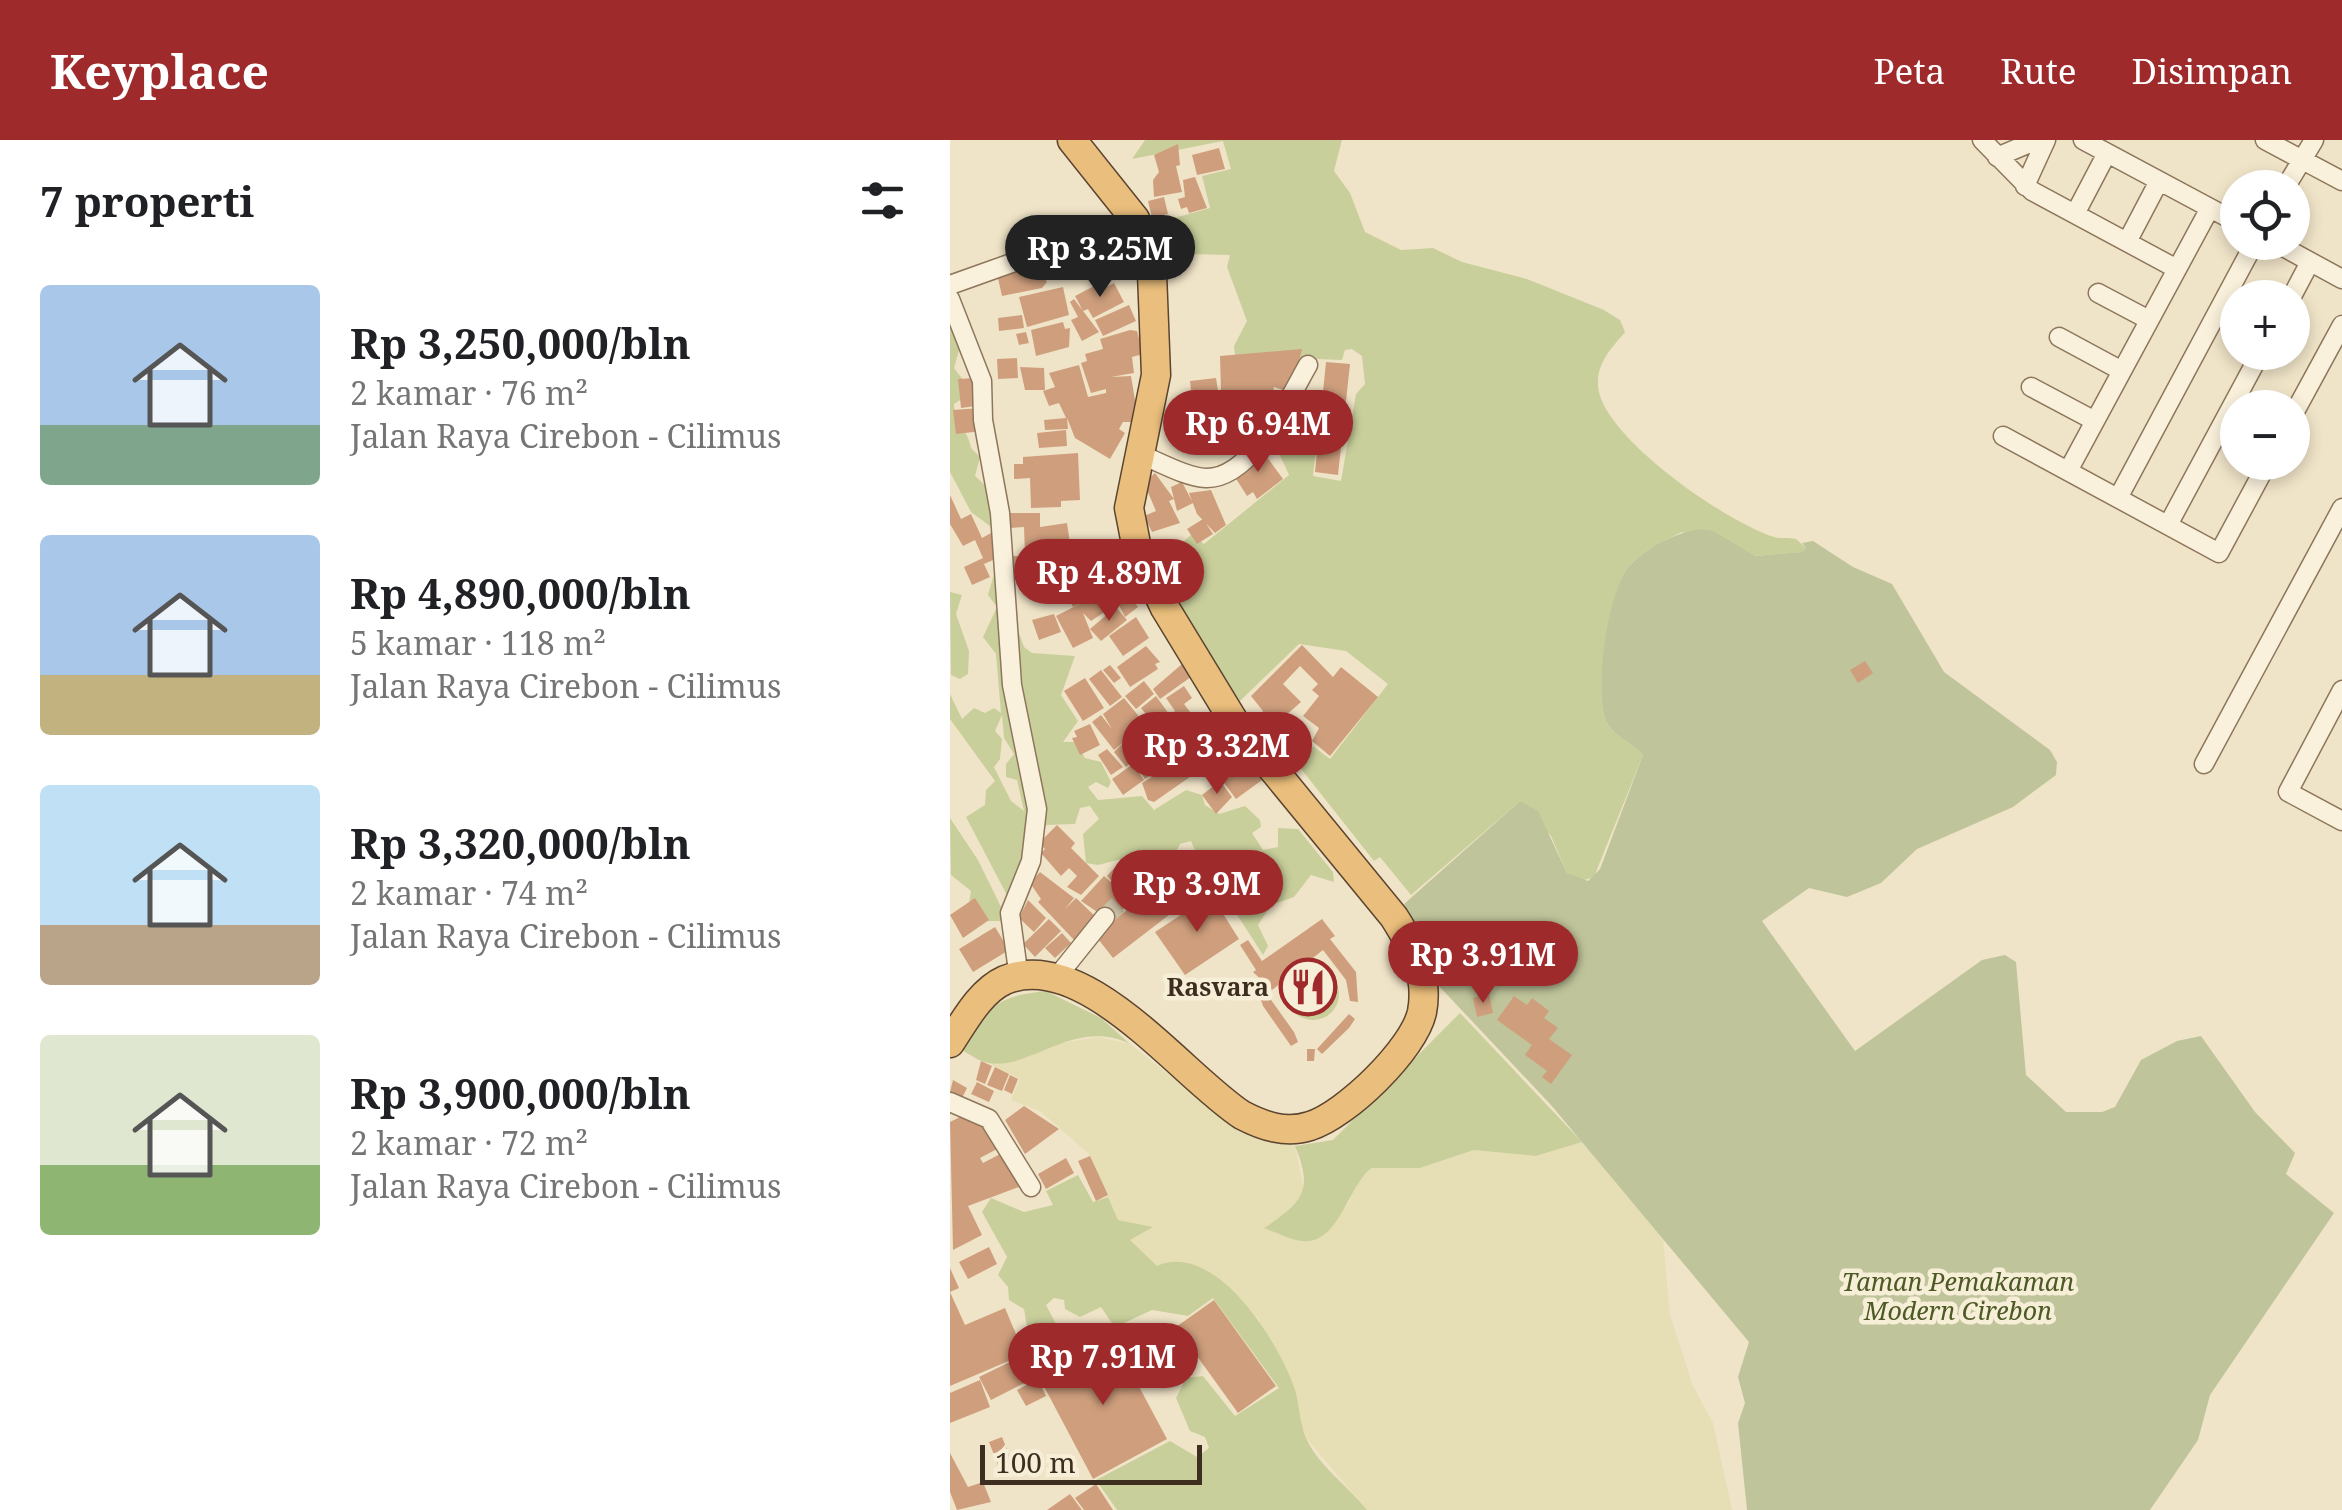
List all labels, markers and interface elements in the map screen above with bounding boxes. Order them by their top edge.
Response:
text: Keyplace [50,38,269,103]
text: Peta [1873,47,1945,94]
text: Rute [2000,47,2077,94]
text: Disimpan [2132,47,2292,94]
map controls [2220,170,2310,480]
button: locate [2220,170,2310,260]
text: 7 properti [40,172,254,229]
icon: filters [855,173,910,228]
pin: Rp 3.25M [997,215,1203,300]
text: Rp 3.25M [1027,226,1173,269]
button: + [2220,280,2310,370]
text: Rp 3,250,000/bln [350,314,691,371]
icon: home [120,325,240,445]
text: 2 kamar · 76 m² [350,371,588,414]
pin: Rp 6.94M [1155,390,1361,475]
button: − [2220,390,2310,480]
text: Rp 6.94M [1185,401,1331,444]
text: Jalan Raya Cirebon - Cilimus [350,414,782,457]
pin: Rp 4.89M [1006,539,1212,624]
text: Rp 4.89M [1036,550,1182,593]
text: Rp 4,890,000/bln [350,564,691,621]
icon: home [120,575,240,695]
text: 5 kamar · 118 m² [350,621,606,664]
text: Jalan Raya Cirebon - Cilimus [350,664,782,707]
pin: Rp 3.32M [1114,712,1320,797]
text: Rp 3.32M [1144,723,1290,766]
text: Rp 3,320,000/bln [350,814,691,871]
icon: home [120,825,240,945]
pin: Rp 3.9M [1105,850,1289,935]
text: Rp 3.9M [1133,861,1261,904]
text: 2 kamar · 74 m² [350,871,588,914]
text: Jalan Raya Cirebon - Cilimus [350,914,782,957]
pin: Rp 3.91M [1380,921,1586,1006]
text: Rp 3.91M [1410,932,1556,975]
restaurant icon: Rasvara [1278,957,1338,1017]
place label: Rasvara [1166,969,1269,1003]
text: Rp 3,900,000/bln [350,1064,691,1121]
icon: home [120,1075,240,1195]
text: 2 kamar · 72 m² [350,1121,588,1164]
text: Jalan Raya Cirebon - Cilimus [350,1164,782,1207]
park label: Taman Pemakaman Modern Cirebon [1842,1264,2074,1327]
pin: Rp 7.91M [1000,1323,1206,1408]
text: Rp 7.91M [1030,1334,1176,1377]
scale bar [980,1440,1202,1484]
text: 100 m [995,1443,1076,1481]

